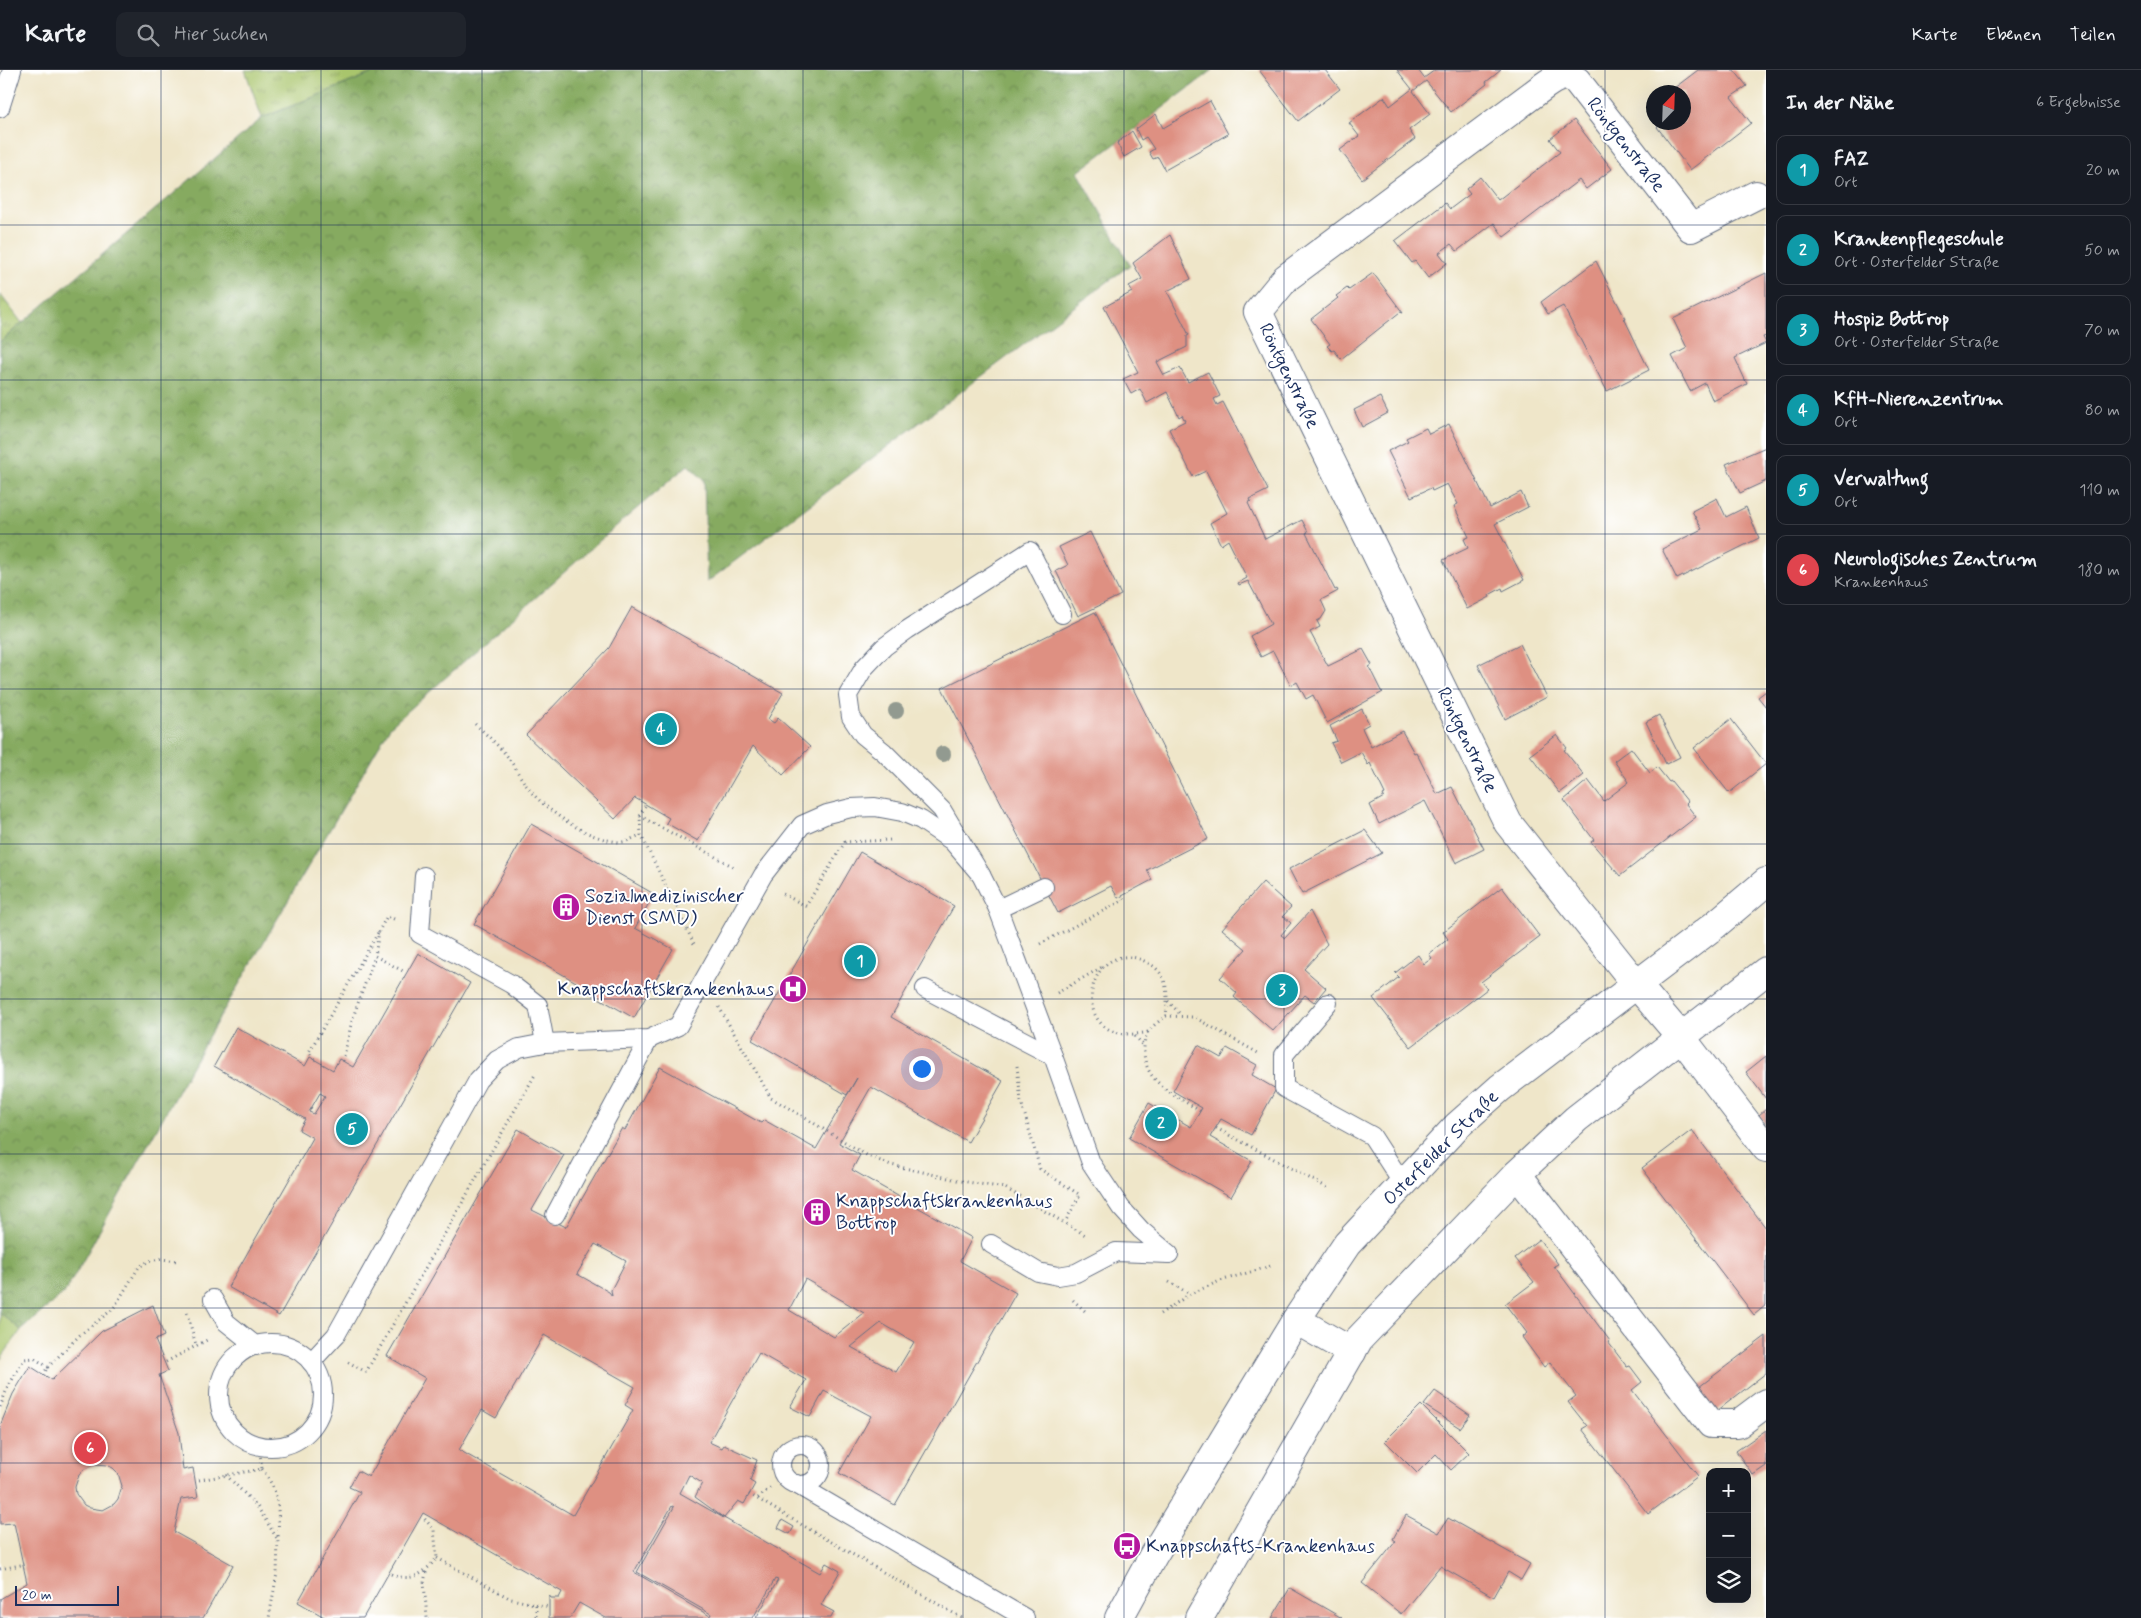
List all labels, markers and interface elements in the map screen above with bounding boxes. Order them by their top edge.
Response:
search box [116,12,466,57]
text: Karte [25,19,86,50]
icon: search [134,21,162,49]
text: Hier suchen [174,22,268,47]
text: Karte [1912,23,1958,47]
text: Ebenen [1986,23,2042,47]
text: Teilen [2070,23,2116,47]
north arrow [1646,85,1691,130]
text: In der Nähe [1786,89,1894,117]
street label: Röntgenstraße [1579,92,1671,199]
text: 6 Ergebnisse [2036,92,2121,113]
text: FAZ [1834,147,1868,172]
text: 1 [1799,160,1807,181]
text: 20 m [2086,160,2120,181]
text: Ort [1834,172,1858,193]
text: Krankenpflegeschule [1834,227,2004,252]
text: 2 [1799,240,1807,261]
text: 50 m [2084,240,2120,261]
text: Ort · Osterfelder Straße [1834,252,1999,273]
text: Hospiz Bottrop [1834,307,1949,332]
street label: Röntgenstraße [1251,319,1325,434]
text: 3 [1799,320,1807,341]
text: 70 m [2084,320,2120,341]
text: Ort · Osterfelder Straße [1834,332,1999,353]
text: KfH-Nierenzentrum [1834,387,2003,412]
text: 4 [1798,400,1808,421]
text: 80 m [2085,400,2120,421]
text: Ort [1834,412,1858,433]
text: Verwaltung [1834,467,1929,492]
text: 5 [1798,480,1808,501]
text: 110 m [2079,480,2120,501]
text: Ort [1834,492,1858,513]
text: Neurologisches Zentrum [1834,547,2037,572]
text: 6 [1799,560,1807,581]
text: 180 m [2077,560,2120,581]
text: Krankenhaus [1834,572,1928,593]
street label: Röntgenstraße [1429,683,1503,798]
pin: 4 [645,710,677,748]
place label: Sozialmedizinischer Dienst (SMD) [585,884,744,931]
building icon: Sozialmedizinischer Dienst (SMD) [551,892,581,922]
pin: 1 [844,942,876,980]
pin: 3 [1266,971,1298,1009]
hospital icon: Knappschaftskrankenhaus [778,974,808,1004]
place label: Knappschaftskrankenhaus [558,977,775,1002]
your location [909,1056,935,1082]
street label: Osterfelder Straße [1378,1085,1504,1211]
pin: 2 [1145,1104,1177,1142]
pin: 5 [336,1110,368,1148]
place label: Knappschaftskrankenhaus Bottrop [836,1189,1053,1236]
building icon: Knappschaftskrankenhaus Bottrop [802,1197,832,1227]
pin: 6 [74,1429,106,1467]
map controls [1706,1468,1751,1603]
button: + [1706,1468,1751,1513]
button: − [1706,1513,1751,1558]
bus stop icon: Knappschafts-Krankenhaus [1112,1531,1142,1561]
place label: Knappschafts-Krankenhaus [1146,1534,1375,1559]
button: layers [1706,1558,1751,1603]
scale bar [15,1583,119,1606]
text: 20 m [22,1586,52,1604]

